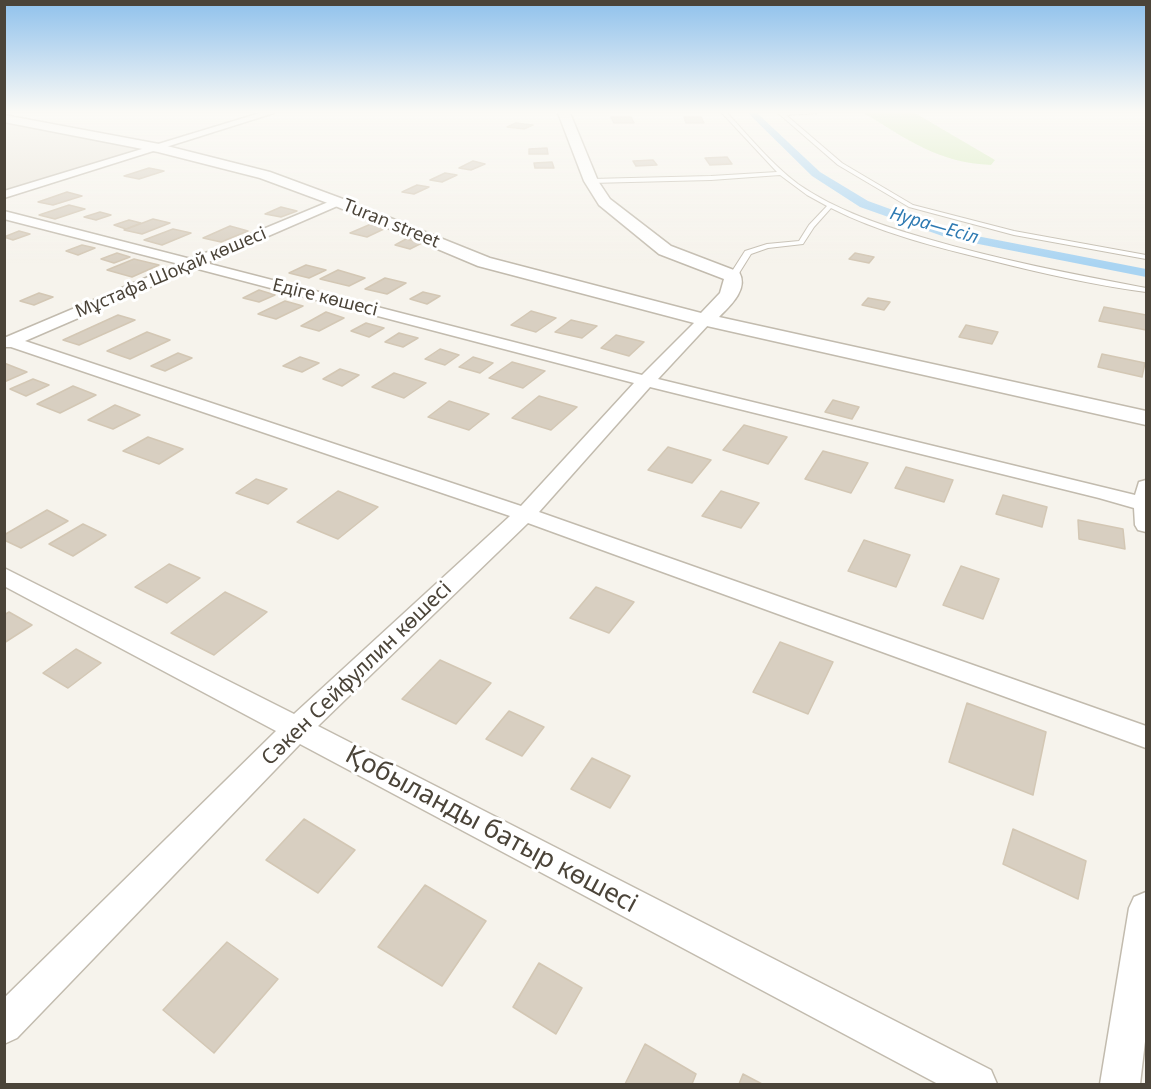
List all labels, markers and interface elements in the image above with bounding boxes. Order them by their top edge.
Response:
street label: Turan street [340,195,442,253]
water label: Нура—Есіл [887,203,981,249]
street label: Мұстафа Шоқай көшесі [72,223,270,323]
street label: Едіге көшесі [270,275,380,321]
street label: Сәкен Сейфуллин көшесі [257,577,457,771]
street label: Қобыланды батыр көшесі [340,740,642,920]

